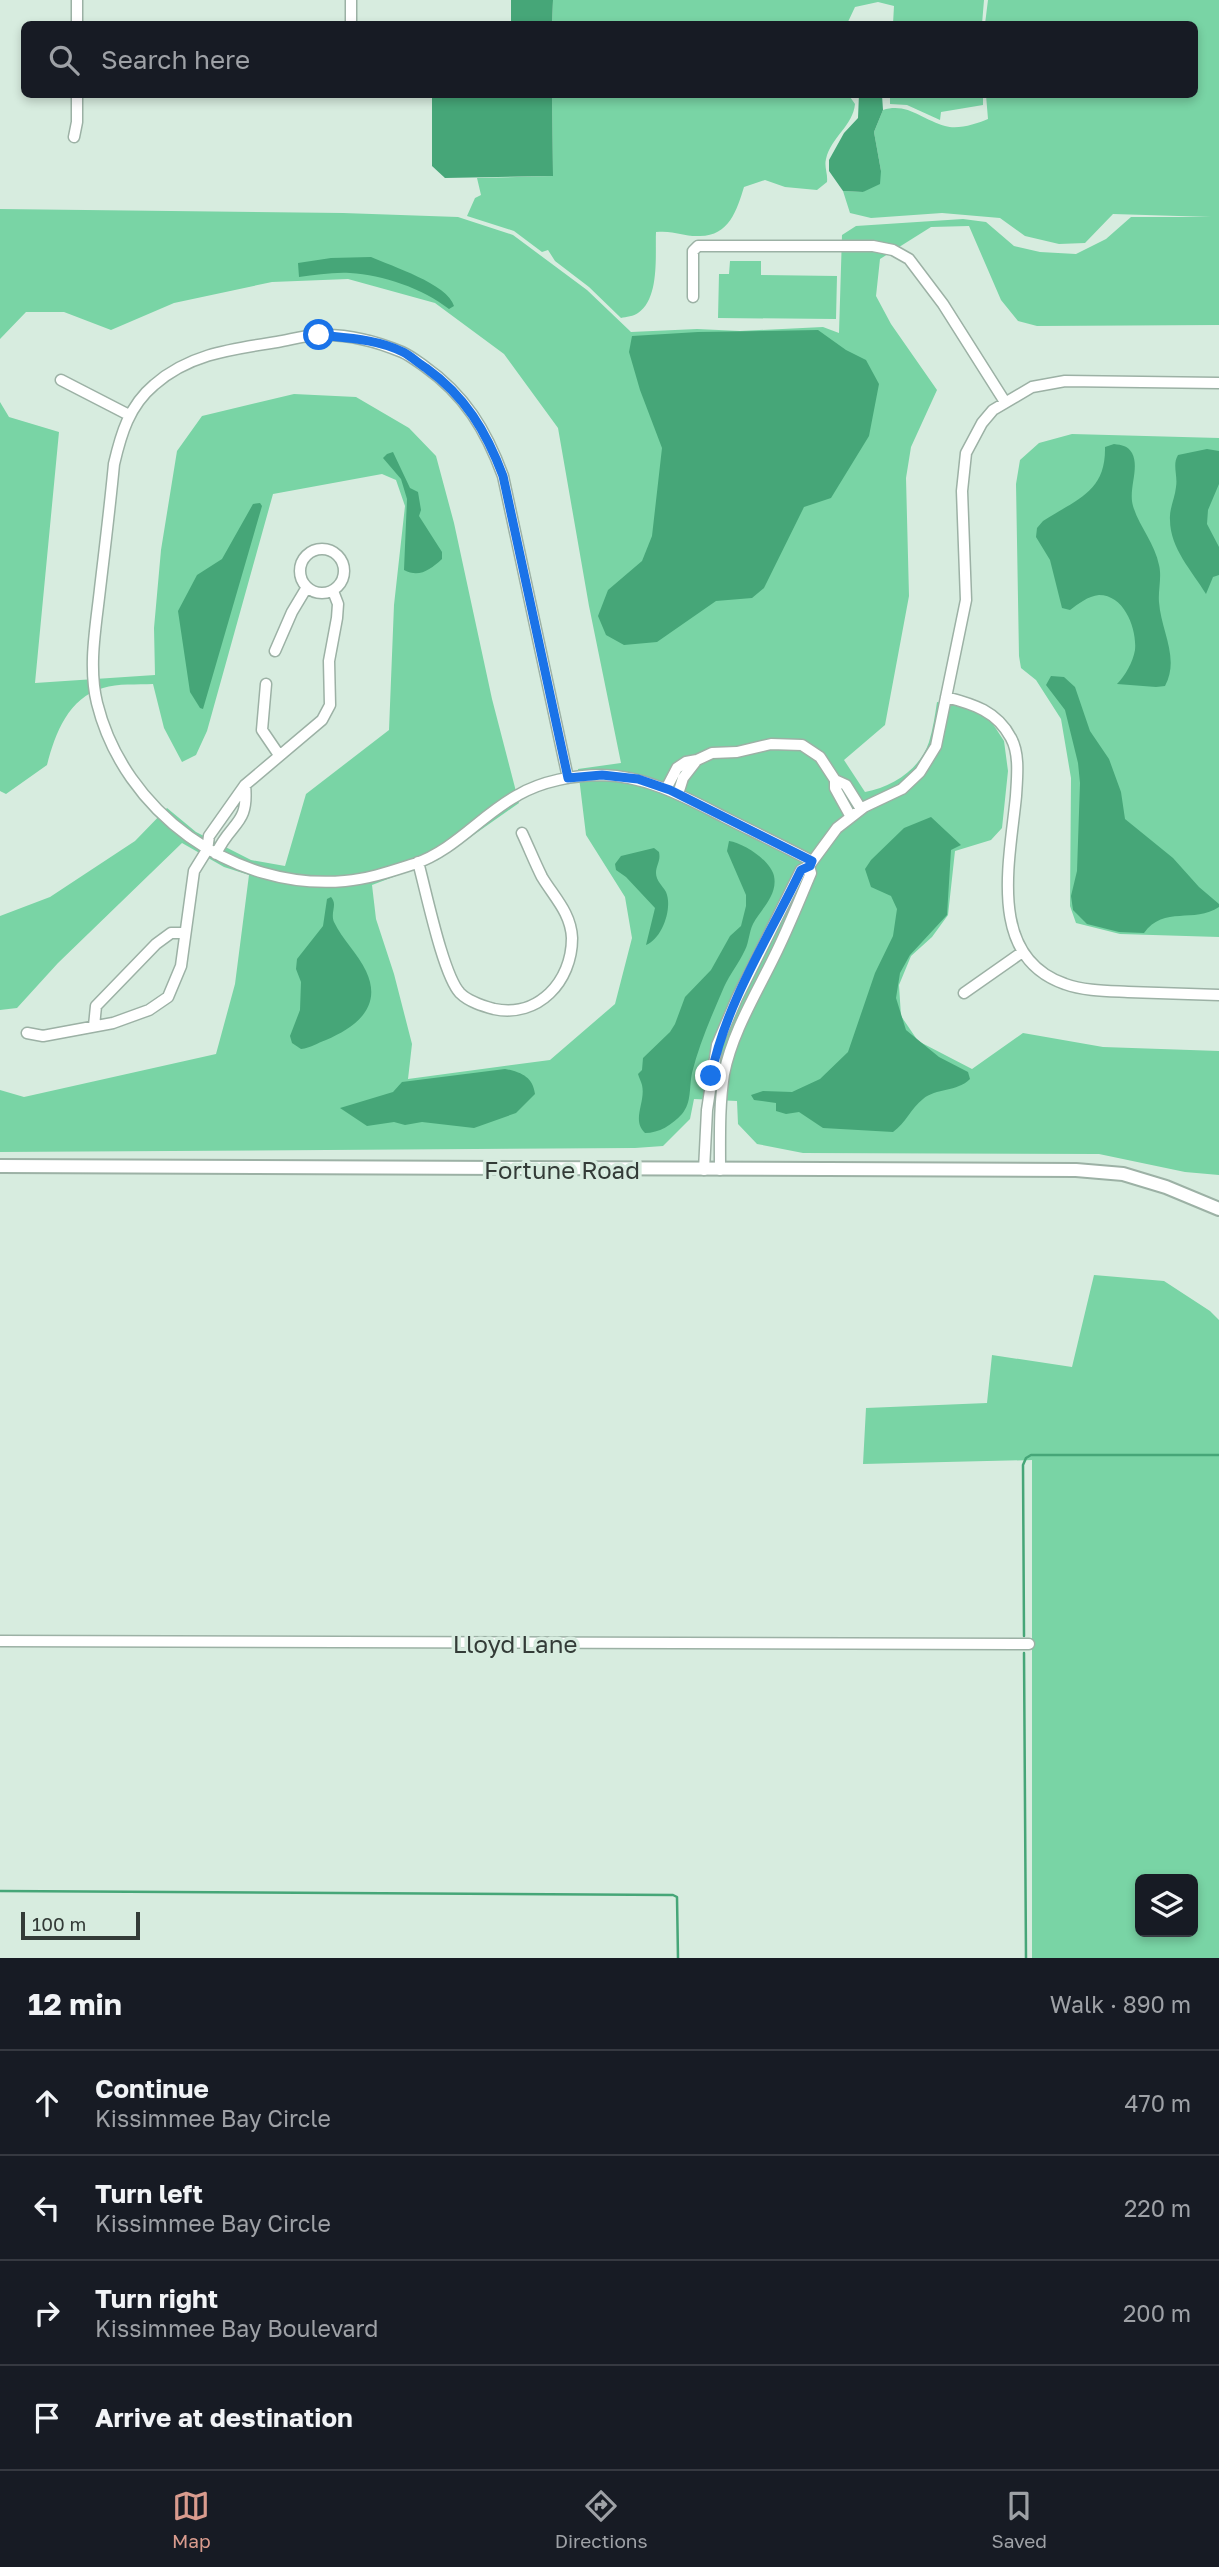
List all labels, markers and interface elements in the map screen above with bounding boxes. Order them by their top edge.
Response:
search box [21,21,1198,98]
icon: search [45,41,83,79]
text: Search here [101,44,250,75]
route start [303,319,334,350]
route end [695,1060,726,1091]
street label: Fortune Road [484,1155,640,1184]
street label: Lloyd Lane [453,1629,577,1658]
map controls [1135,1874,1198,1937]
button: layers [1135,1874,1198,1937]
scale bar [21,1909,140,1941]
text: 100 m [32,1912,86,1935]
text: 12 min [28,1986,122,2022]
text: Walk · 890 m [1050,1990,1191,2018]
text: Continue [95,2073,209,2104]
icon: ahead [28,2084,66,2122]
text: 470 m [1124,2089,1191,2117]
text: Kissimmee Bay Circle [95,2104,331,2132]
text: Turn left [95,2178,203,2209]
icon: left [28,2189,66,2227]
text: 220 m [1124,2194,1191,2222]
text: Kissimmee Bay Circle [95,2209,331,2237]
text: Turn right [95,2283,218,2314]
icon: right [28,2294,66,2332]
text: 200 m [1123,2299,1191,2327]
text: Kissimmee Bay Boulevard [95,2314,379,2342]
icon: arrive [28,2399,66,2437]
text: Arrive at destination [95,2402,353,2433]
tab: Map [172,2487,211,2552]
tab: Directions [555,2487,648,2552]
tab: Saved [992,2487,1047,2552]

